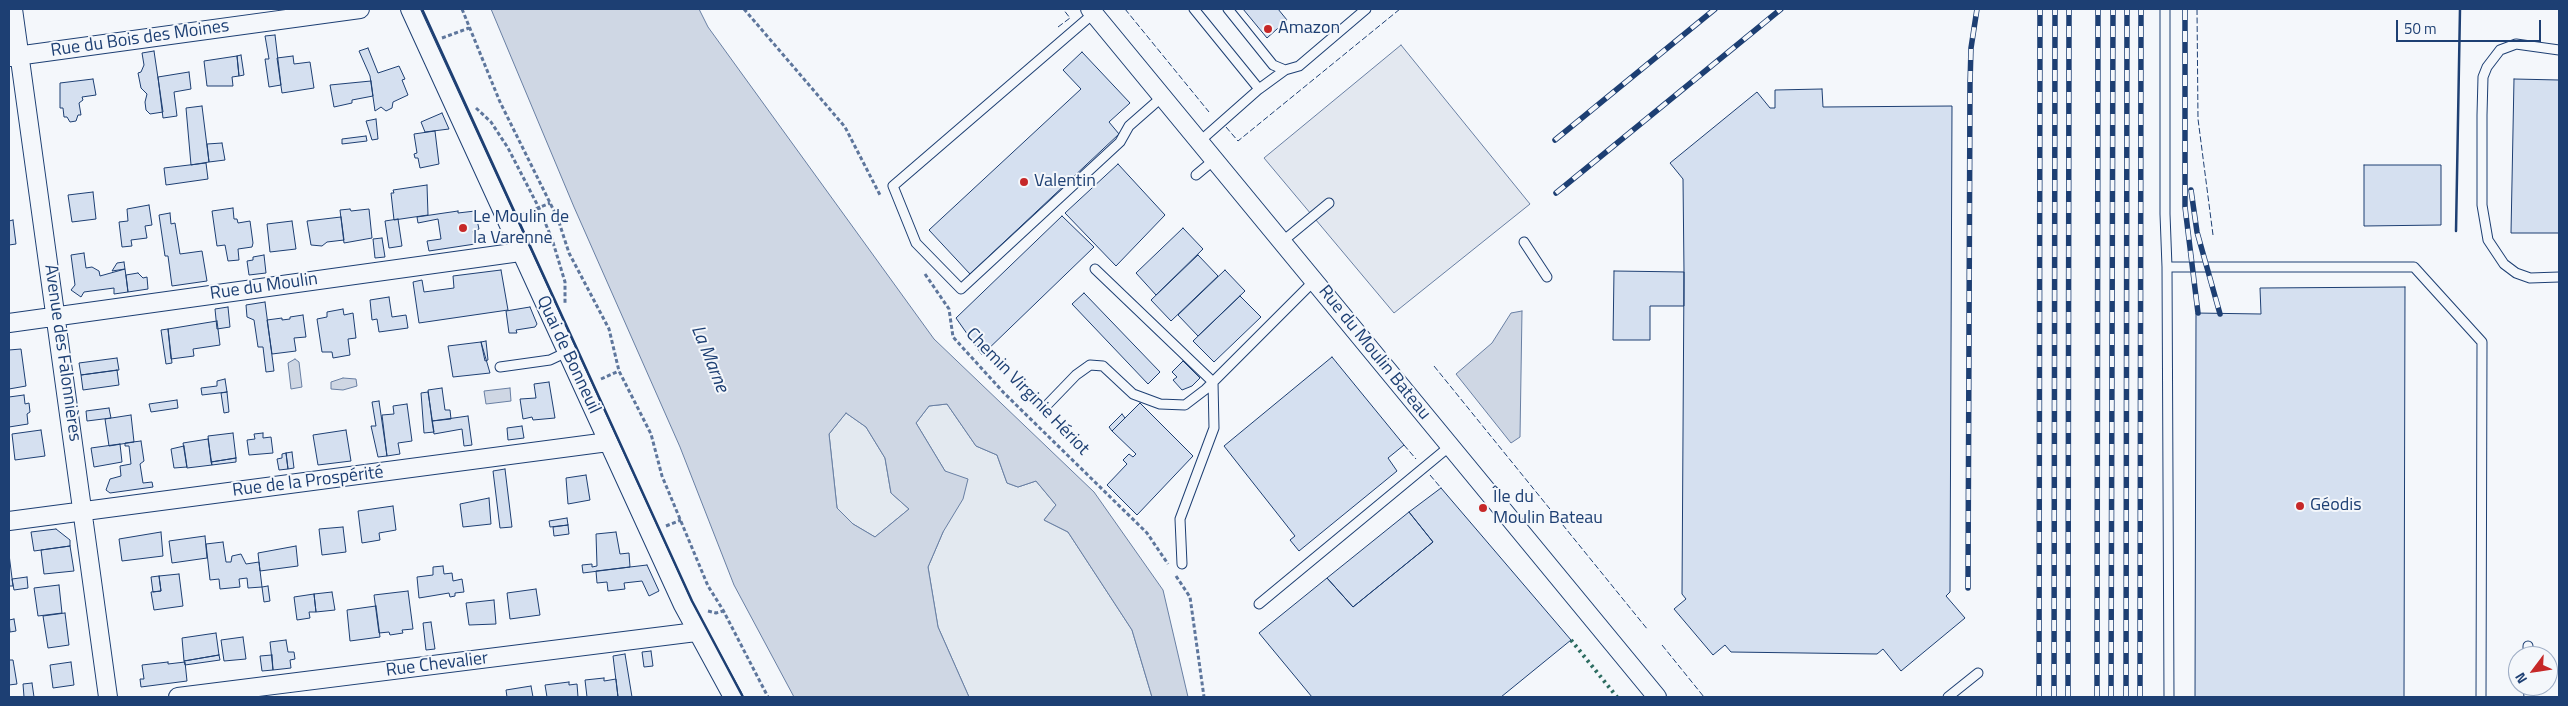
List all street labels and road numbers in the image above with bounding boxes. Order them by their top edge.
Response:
street label: Rue du Bois des Moines [49,16,231,62]
street label: Avenue des Falonnières [39,263,85,443]
street label: Rue du Moulin [209,269,319,305]
street label: Rue du Moulin Bateau [1313,281,1435,425]
street label: Quai de Bonneuil [531,293,605,417]
street label: Chemin Virginie Hériot [961,324,1093,460]
street label: Rue de la Prospérité [231,462,385,502]
street label: Rue Chevalier [385,648,489,682]

